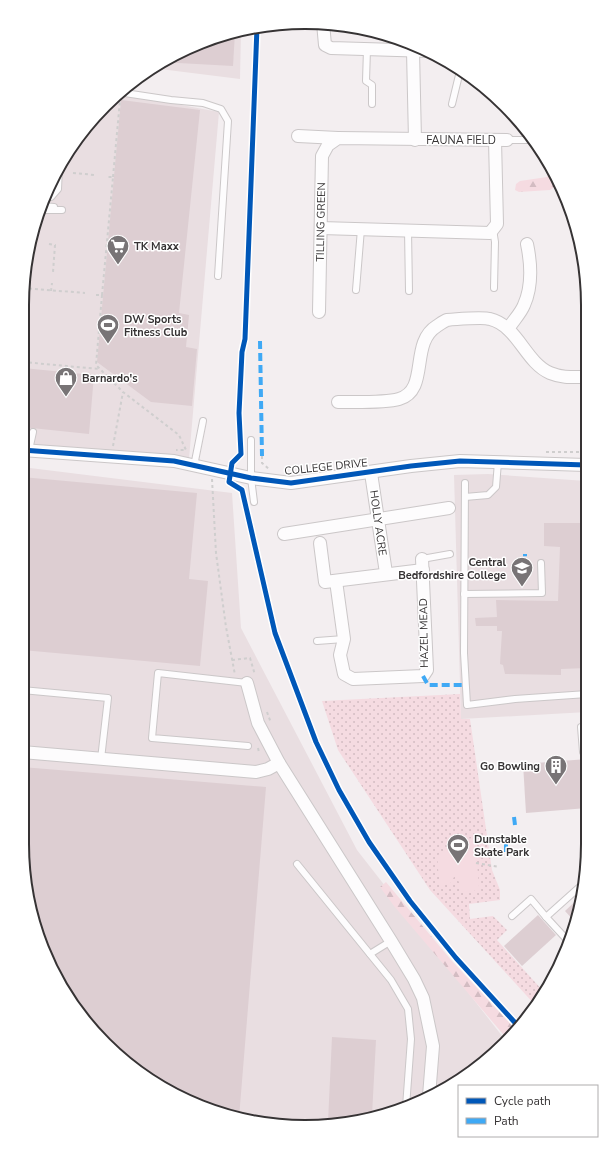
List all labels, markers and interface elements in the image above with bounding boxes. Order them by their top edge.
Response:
street label: FAUNA FIELD [426,133,496,148]
street label: TILLING GREEN [313,182,329,262]
supermarket icon: TK Maxx [105,233,131,266]
place label: TK Maxx [134,239,180,254]
sports icon: DW Sports Fitness Club [95,312,121,345]
place label: DW Sports Fitness Club [124,312,188,340]
shop icon: Barnardo's [53,365,79,398]
place label: Barnardo's [82,371,138,386]
street label: COLLEGE DRIVE [284,455,368,479]
street label: HOLLY ACRE [366,489,390,557]
place label: Central Bedfordshire College [398,555,506,583]
school or university icon: Central Bedfordshire College [509,555,535,588]
street label: HAZEL MEAD [416,598,432,668]
building icon: Go Bowling [543,753,569,786]
place label: Go Bowling [480,759,540,774]
sports icon: Dunstable Skate Park [445,832,471,865]
place label: Dunstable Skate Park [474,832,530,860]
legend [458,1085,598,1137]
text: Cycle path [494,1093,551,1109]
text: Path [494,1113,519,1129]

